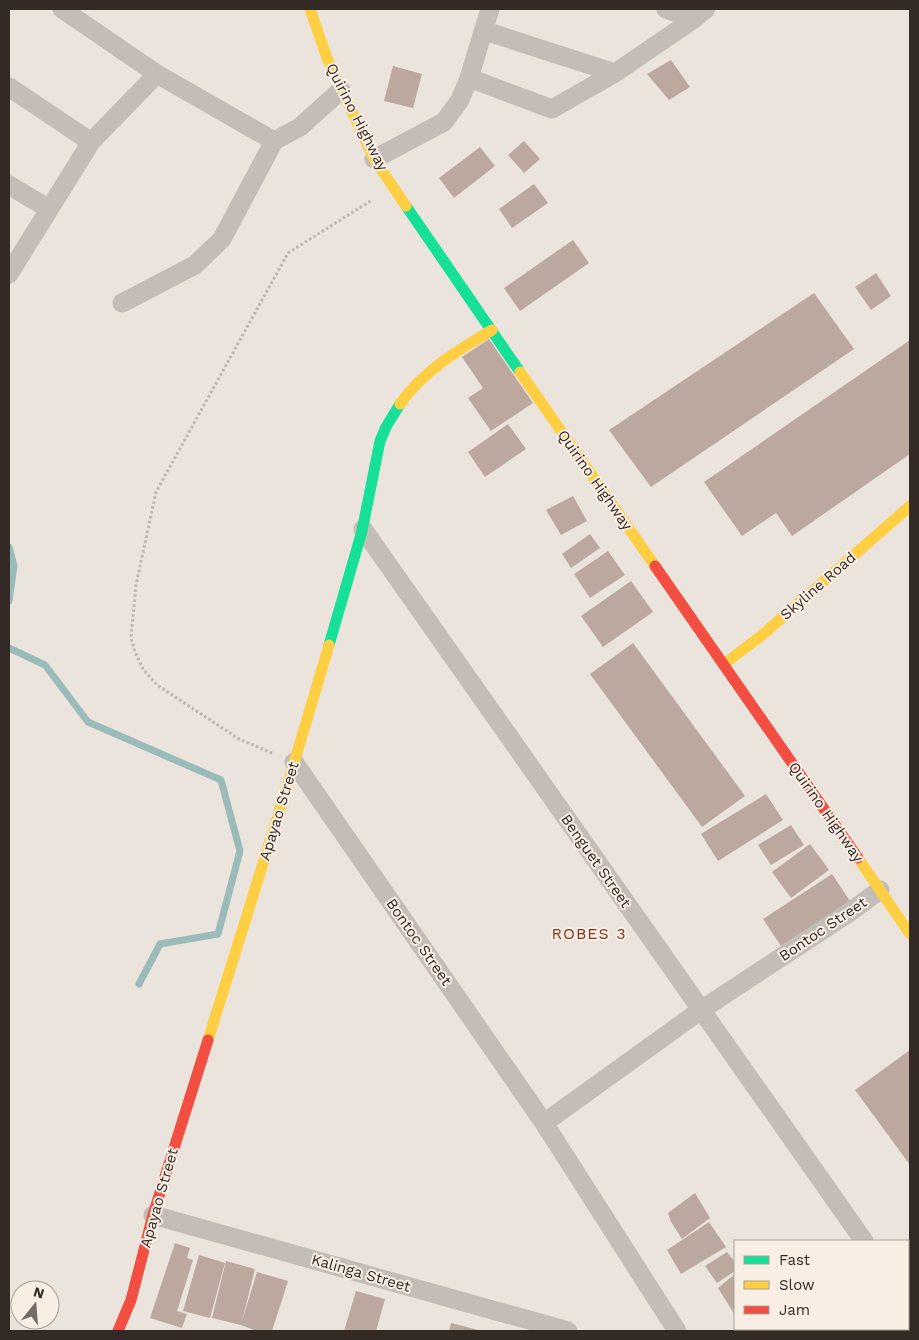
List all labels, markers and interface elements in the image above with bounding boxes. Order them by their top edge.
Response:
street label: Quirino Highway [322,60,392,174]
street label: Quirino Highway [554,426,636,534]
street label: Skyline Road [777,548,859,624]
street label: Quirino Highway [785,758,867,866]
street label: Apayao Street [255,759,303,863]
street label: Benguet Street [557,811,635,912]
street label: Bontoc Street [776,893,871,965]
street label: Bontoc Street [382,895,456,989]
district label: ROBES 3 [551,924,627,943]
street label: Apayao Street [136,1145,182,1250]
legend [734,1240,909,1330]
street label: Kalinga Street [309,1250,413,1296]
text: Fast [779,1251,811,1269]
text: Slow [779,1276,815,1294]
north arrow [10,1280,60,1330]
text: N [32,1283,46,1302]
text: Jam [779,1301,810,1319]

